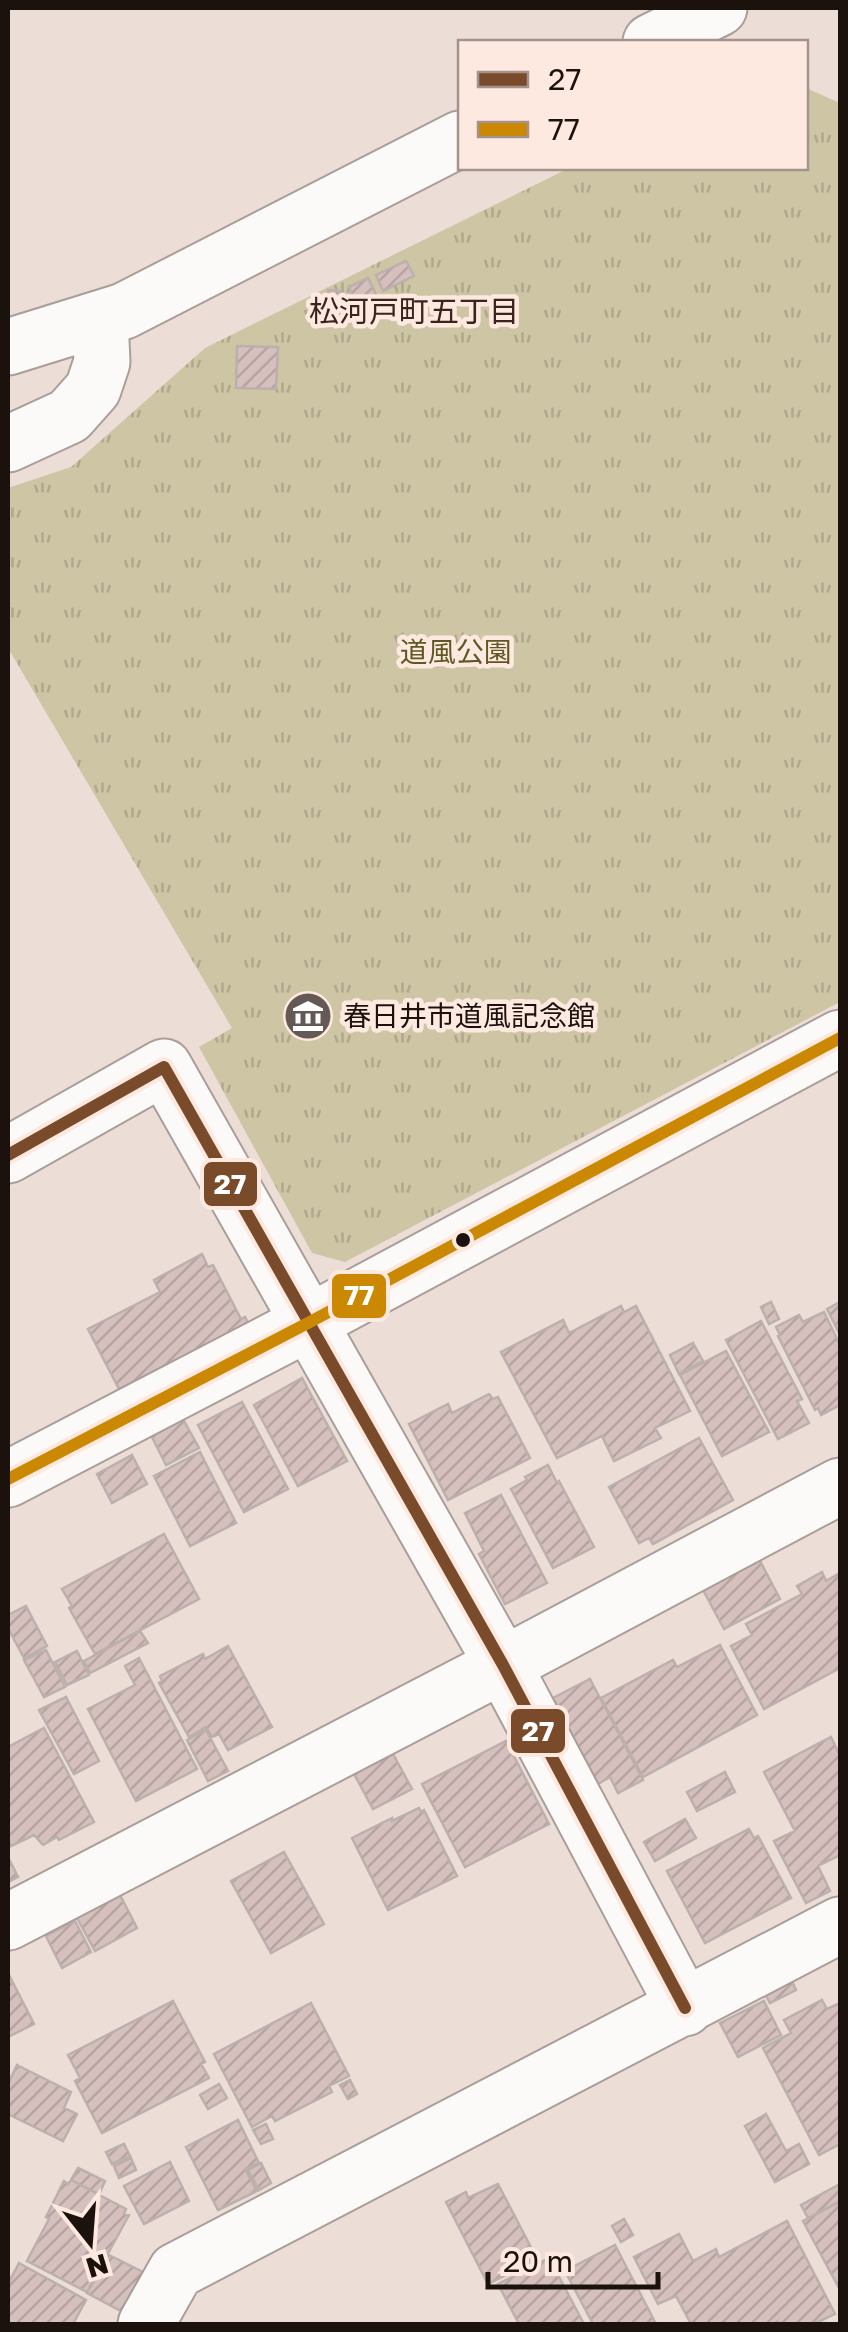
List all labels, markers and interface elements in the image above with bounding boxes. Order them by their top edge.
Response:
legend [458,40,808,170]
text: 27 [548,61,581,97]
text: 77 [548,111,580,147]
district label: 松河戸町五丁目 [309,293,519,329]
park label: 道風公園 [400,635,512,668]
museum icon: 春日井市道風記念館 [282,990,334,1042]
place label: 春日井市道風記念館 [343,999,595,1032]
line badge: 27 [202,1160,259,1208]
text: 27 [214,1167,246,1200]
unlabelled marker [453,1230,473,1250]
line badge: 77 [330,1272,388,1320]
text: 77 [344,1278,374,1311]
line badge: 27 [509,1707,567,1755]
text: 27 [522,1714,554,1747]
north arrow [40,2192,140,2292]
scale bar [488,2227,658,2289]
text: 20 m [503,2243,573,2279]
text: N [82,2247,112,2285]

